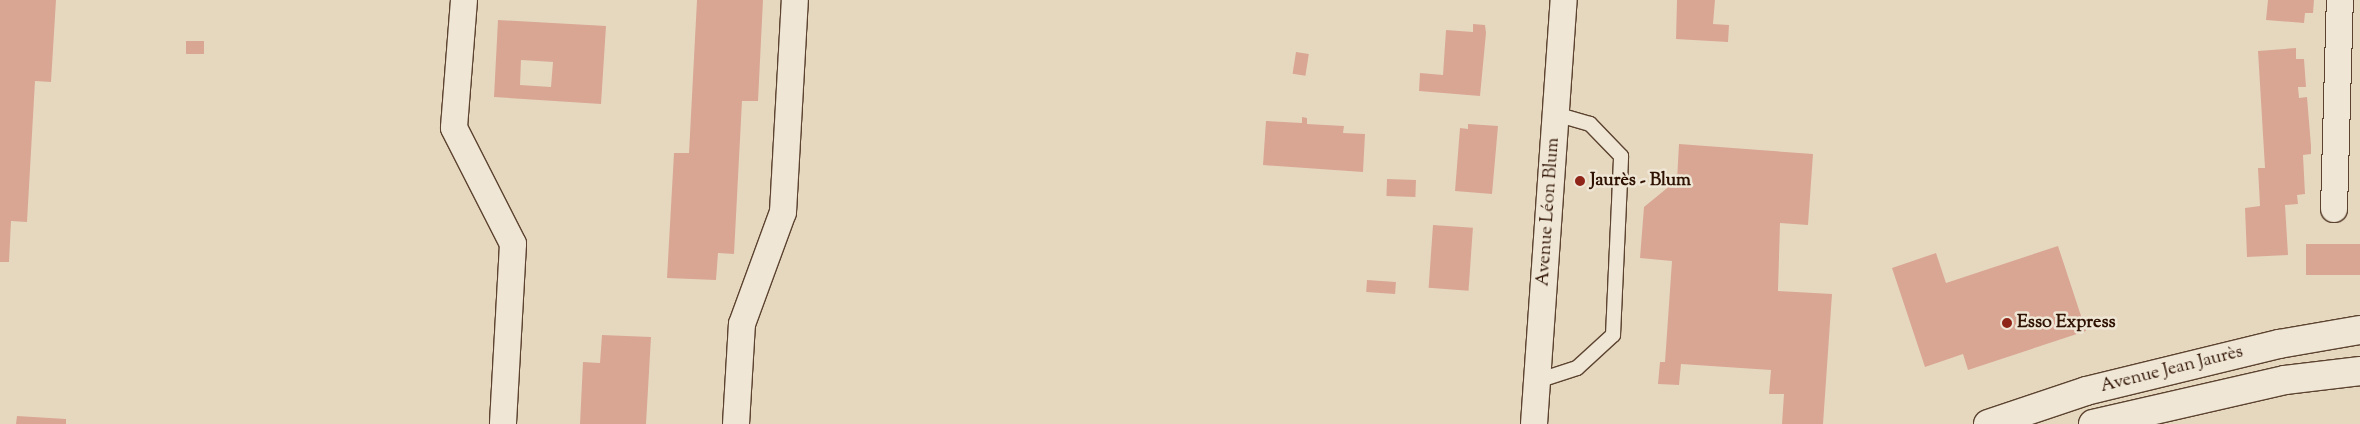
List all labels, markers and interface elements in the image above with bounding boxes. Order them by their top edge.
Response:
street label: Avenue Léon Blum [1533,137,1565,287]
place label: Jaurès - Blum [1590,170,1691,192]
marker: Jaurès - Blum [1574,175,1586,187]
place label: Esso Express [2017,312,2116,334]
marker: Esso Express [2001,317,2013,329]
street label: Avenue Jean Jaurès [2098,342,2246,398]

